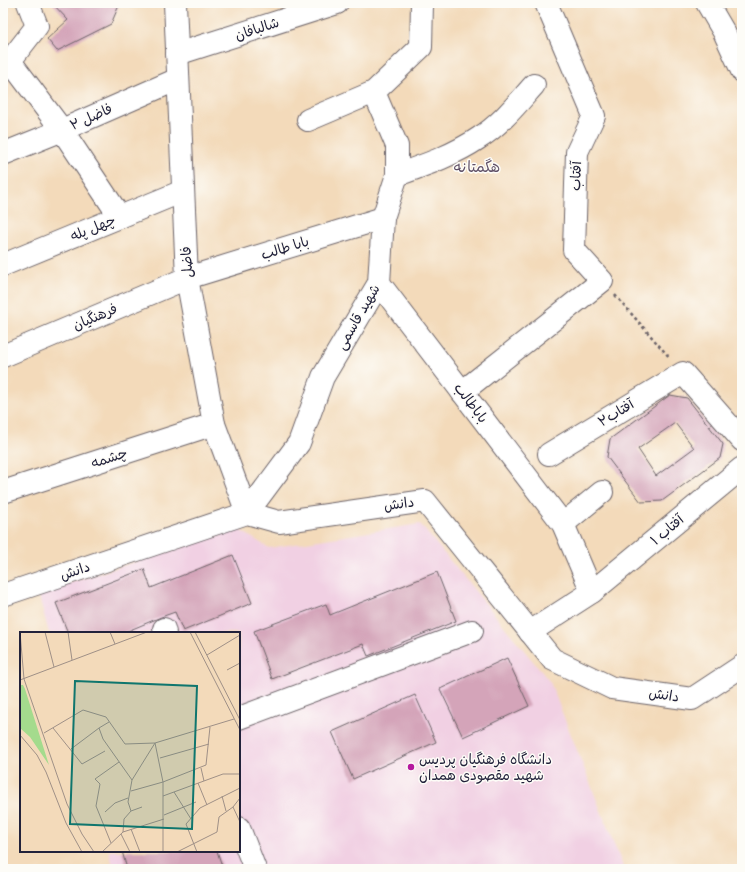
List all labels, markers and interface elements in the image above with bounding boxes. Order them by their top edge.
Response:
street label: شالبافان [232,10,282,48]
street label: فاضل ۲ [65,96,117,138]
district label: هگمتانه [454,154,500,180]
street label: آفتاب [563,160,589,191]
street label: چهل پله [66,208,120,248]
street label: بابا طالب [258,229,312,267]
street label: فاضل [173,245,201,279]
street label: شهید قاسمی [329,279,387,355]
street label: فرهنگیان [69,296,121,338]
street label: باباطالب [447,377,495,429]
street label: آفتاب۲ [593,392,640,434]
street label: چشمه [87,440,131,476]
street label: دانش [382,490,416,518]
street label: آفتاب ۱ [644,508,690,552]
street label: دانش [57,554,93,588]
inset map [20,632,240,852]
street label: دانش [647,681,681,709]
place label: دانشگاه فرهنگیان پردیس شهید مقصودی همدان [419,747,552,788]
marker: دانشگاه فرهنگیان پردیس شهید مقصودی همدان [406,762,416,772]

